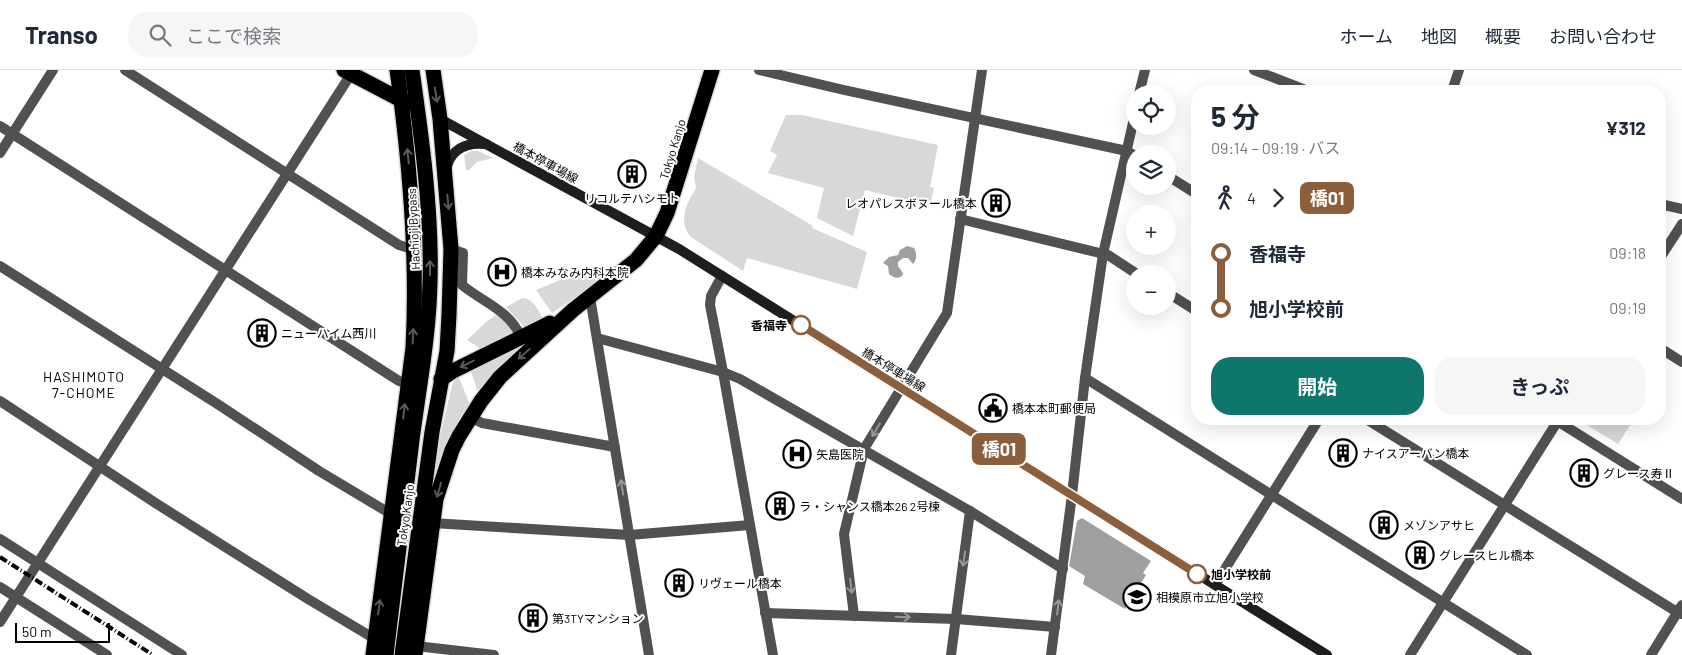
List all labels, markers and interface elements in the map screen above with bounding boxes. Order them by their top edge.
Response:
search box [128,12,478,57]
text: Transo [25,20,98,49]
icon: search [146,21,174,49]
text: ここで検索 [186,24,281,47]
text: ホーム [1340,25,1393,47]
text: 地図 [1421,25,1457,47]
text: 概要 [1485,25,1521,47]
text: お問い合わせ [1549,25,1657,47]
map controls [1126,85,1176,315]
button: locate [1126,85,1176,135]
one-way arrow [431,86,441,102]
text: 5 分 [1211,99,1260,133]
text: ¥312 [1605,116,1646,139]
street label: Tokyo Kanjo [656,117,688,181]
street label: 橋本停車場線 [511,138,581,186]
text: 09:14 – 09:19 · バス [1211,138,1340,157]
button: layers [1126,145,1176,195]
one-way arrow [403,148,413,164]
building icon: リコルテハシモト [617,159,647,189]
icon: walk [1211,184,1239,212]
icon: forward [1264,184,1292,212]
text: 橋01 [1310,187,1344,209]
street label: Hachioji Bypass [404,188,422,270]
building icon: レオパレスボヌール橋本 [981,188,1011,218]
text: 4 [1247,188,1256,207]
place label: リコルテハシモト [584,191,680,205]
one-way arrow [443,194,452,210]
place label: レオパレスボヌール橋本 [845,196,977,210]
button: + [1126,205,1176,255]
text: 香福寺 [1249,242,1306,265]
text: 09:18 [1609,243,1646,262]
hospital icon: 橋本みなみ内科本院 [487,257,517,287]
one-way arrow [425,260,435,276]
place label: 橋本みなみ内科本院 [521,265,629,279]
button: − [1126,265,1176,315]
text: 旭小学校前 [1249,297,1344,320]
text: 09:19 [1609,298,1646,317]
marker: 香福寺 [791,315,811,335]
building icon: ニューハイム西川 [247,318,277,348]
place label: 香福寺 [751,318,787,332]
place label: ニューハイム西川 [281,326,376,340]
one-way arrow [409,328,418,344]
street label: 橋本停車場線 [860,344,928,394]
one-way arrow [517,348,530,360]
button: 開始 [1211,357,1424,415]
button: きっぷ [1434,357,1646,415]
one-way arrow [460,359,475,369]
district label: HASHIMOTO 7-CHOME [43,368,125,401]
public building icon: 橋本本町郵便局 [978,393,1008,423]
place label: 橋本本町郵便局 [1012,401,1096,415]
one-way arrow [399,403,409,419]
one-way arrow [870,422,880,436]
line badge: 橋01 [970,433,1028,465]
text: 橋01 [982,438,1016,460]
building icon: ナイスアーバン橋本 [1328,438,1358,468]
hospital icon: 矢島医院 [782,439,812,469]
place label: ナイスアーバン橋本 [1362,446,1469,460]
place label: 矢島医院 [816,447,864,461]
building icon: グレース寿Ⅱ [1569,458,1599,488]
place label: グレース寿Ⅱ [1603,466,1674,480]
one-way arrow [616,480,626,496]
one-way arrow [433,481,443,497]
street label: Tokyo Kanjo [394,483,416,547]
building icon: ラ・シャンス橋本26 2号棟 [765,491,795,521]
place label: ラ・シャンス橋本26 2号棟 [799,499,940,513]
building icon: メゾンアサヒ [1369,510,1399,540]
place label: メゾンアサヒ [1403,518,1475,532]
building icon: グレースヒル橋本 [1405,540,1435,570]
place label: グレースヒル橋本 [1439,548,1534,562]
one-way arrow [959,551,969,567]
marker: 旭小学校前 [1187,564,1207,584]
place label: 旭小学校前 [1211,567,1271,581]
building icon: リヴェール橋本 [664,568,694,598]
place label: リヴェール橋本 [698,576,782,590]
one-way arrow [846,578,856,594]
school or university icon: 相模原市立旭小学校 [1122,582,1152,612]
place label: 相模原市立旭小学校 [1156,590,1264,604]
one-way arrow [374,599,384,615]
one-way arrow [1053,599,1063,615]
building icon: 第3TYマンション [518,603,548,633]
place label: 第3TYマンション [552,611,644,625]
one-way arrow [894,612,911,622]
scale bar [15,620,110,643]
text: 50 m [22,623,51,640]

